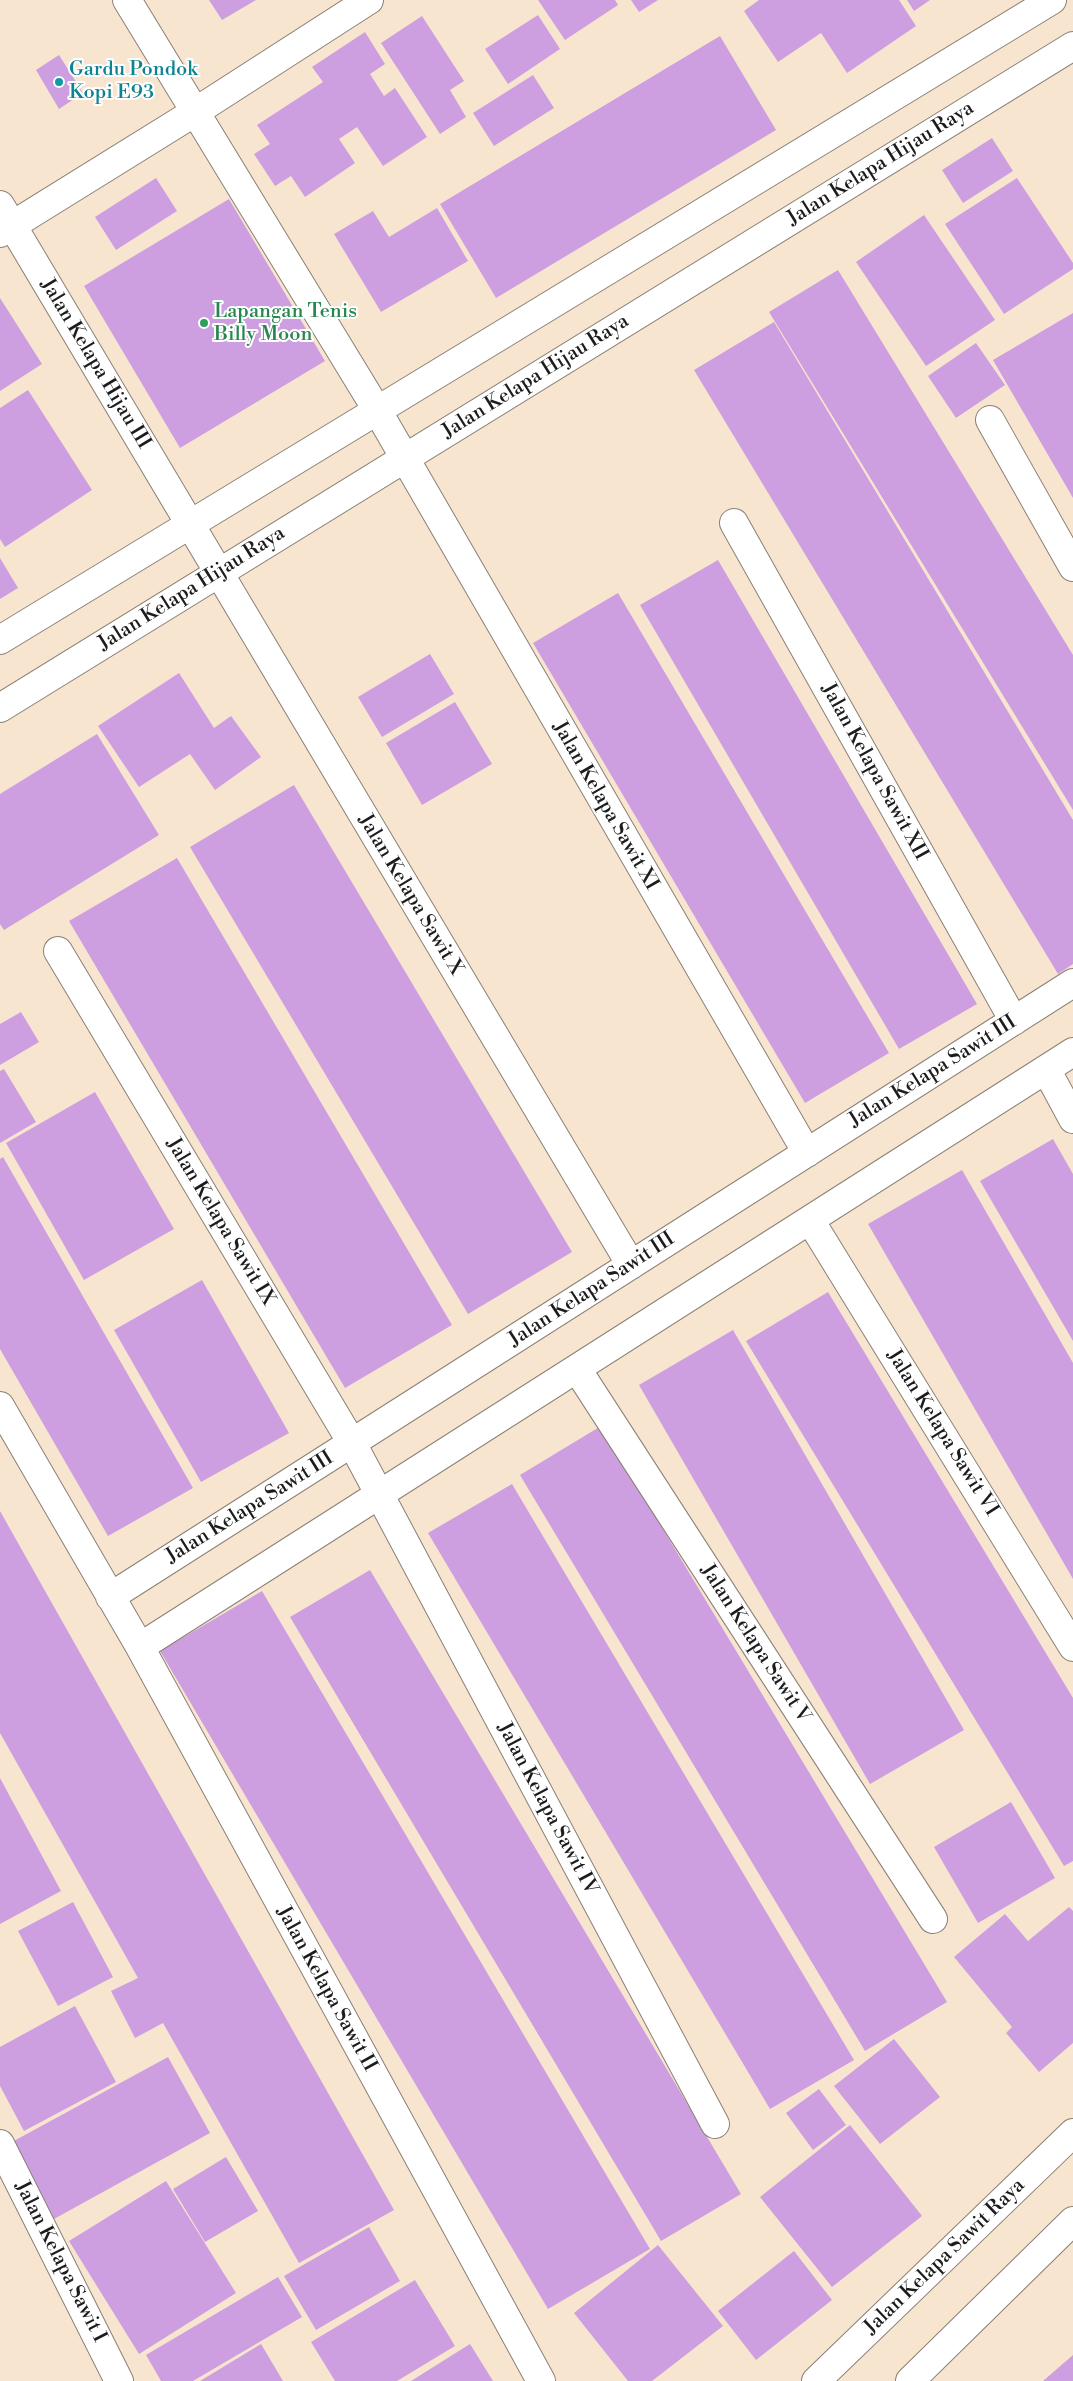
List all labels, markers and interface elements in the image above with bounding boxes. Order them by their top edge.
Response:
place label: Gardu Pondok Kopi E93 [69,58,198,105]
marker: Gardu Pondok Kopi E93 [53,76,65,88]
street label: Jalan Kelapa Hijau Raya [783,97,979,231]
street label: Jalan Kelapa Hijau III [35,275,155,453]
place label: Lapangan Tenis Billy Moon [214,300,357,347]
street label: Jalan Kelapa Hijau Raya [438,310,634,444]
marker: Lapangan Tenis Billy Moon [198,317,210,329]
street label: Jalan Kelapa Hijau Raya [94,522,290,656]
street label: Jalan Kelapa Sawit XII [815,679,933,865]
street label: Jalan Kelapa Sawit XI [547,717,663,895]
street label: Jalan Kelapa Sawit X [352,810,468,980]
street label: Jalan Kelapa Sawit III [845,1011,1021,1133]
street label: Jalan Kelapa Sawit IX [161,1134,279,1310]
street label: Jalan Kelapa Sawit III [505,1227,679,1353]
street label: Jalan Kelapa Sawit VI [881,1345,1003,1521]
street label: Jalan Kelapa Sawit III [162,1447,338,1569]
street label: Jalan Kelapa Sawit V [695,1560,815,1728]
street label: Jalan Kelapa Sawit IV [491,1719,603,1899]
street label: Jalan Kelapa Sawit II [271,1902,381,2076]
street label: Jalan Kelapa Sawit Raya [860,2174,1030,2340]
street label: Jalan Kelapa Sawit I [9,2177,111,2347]

